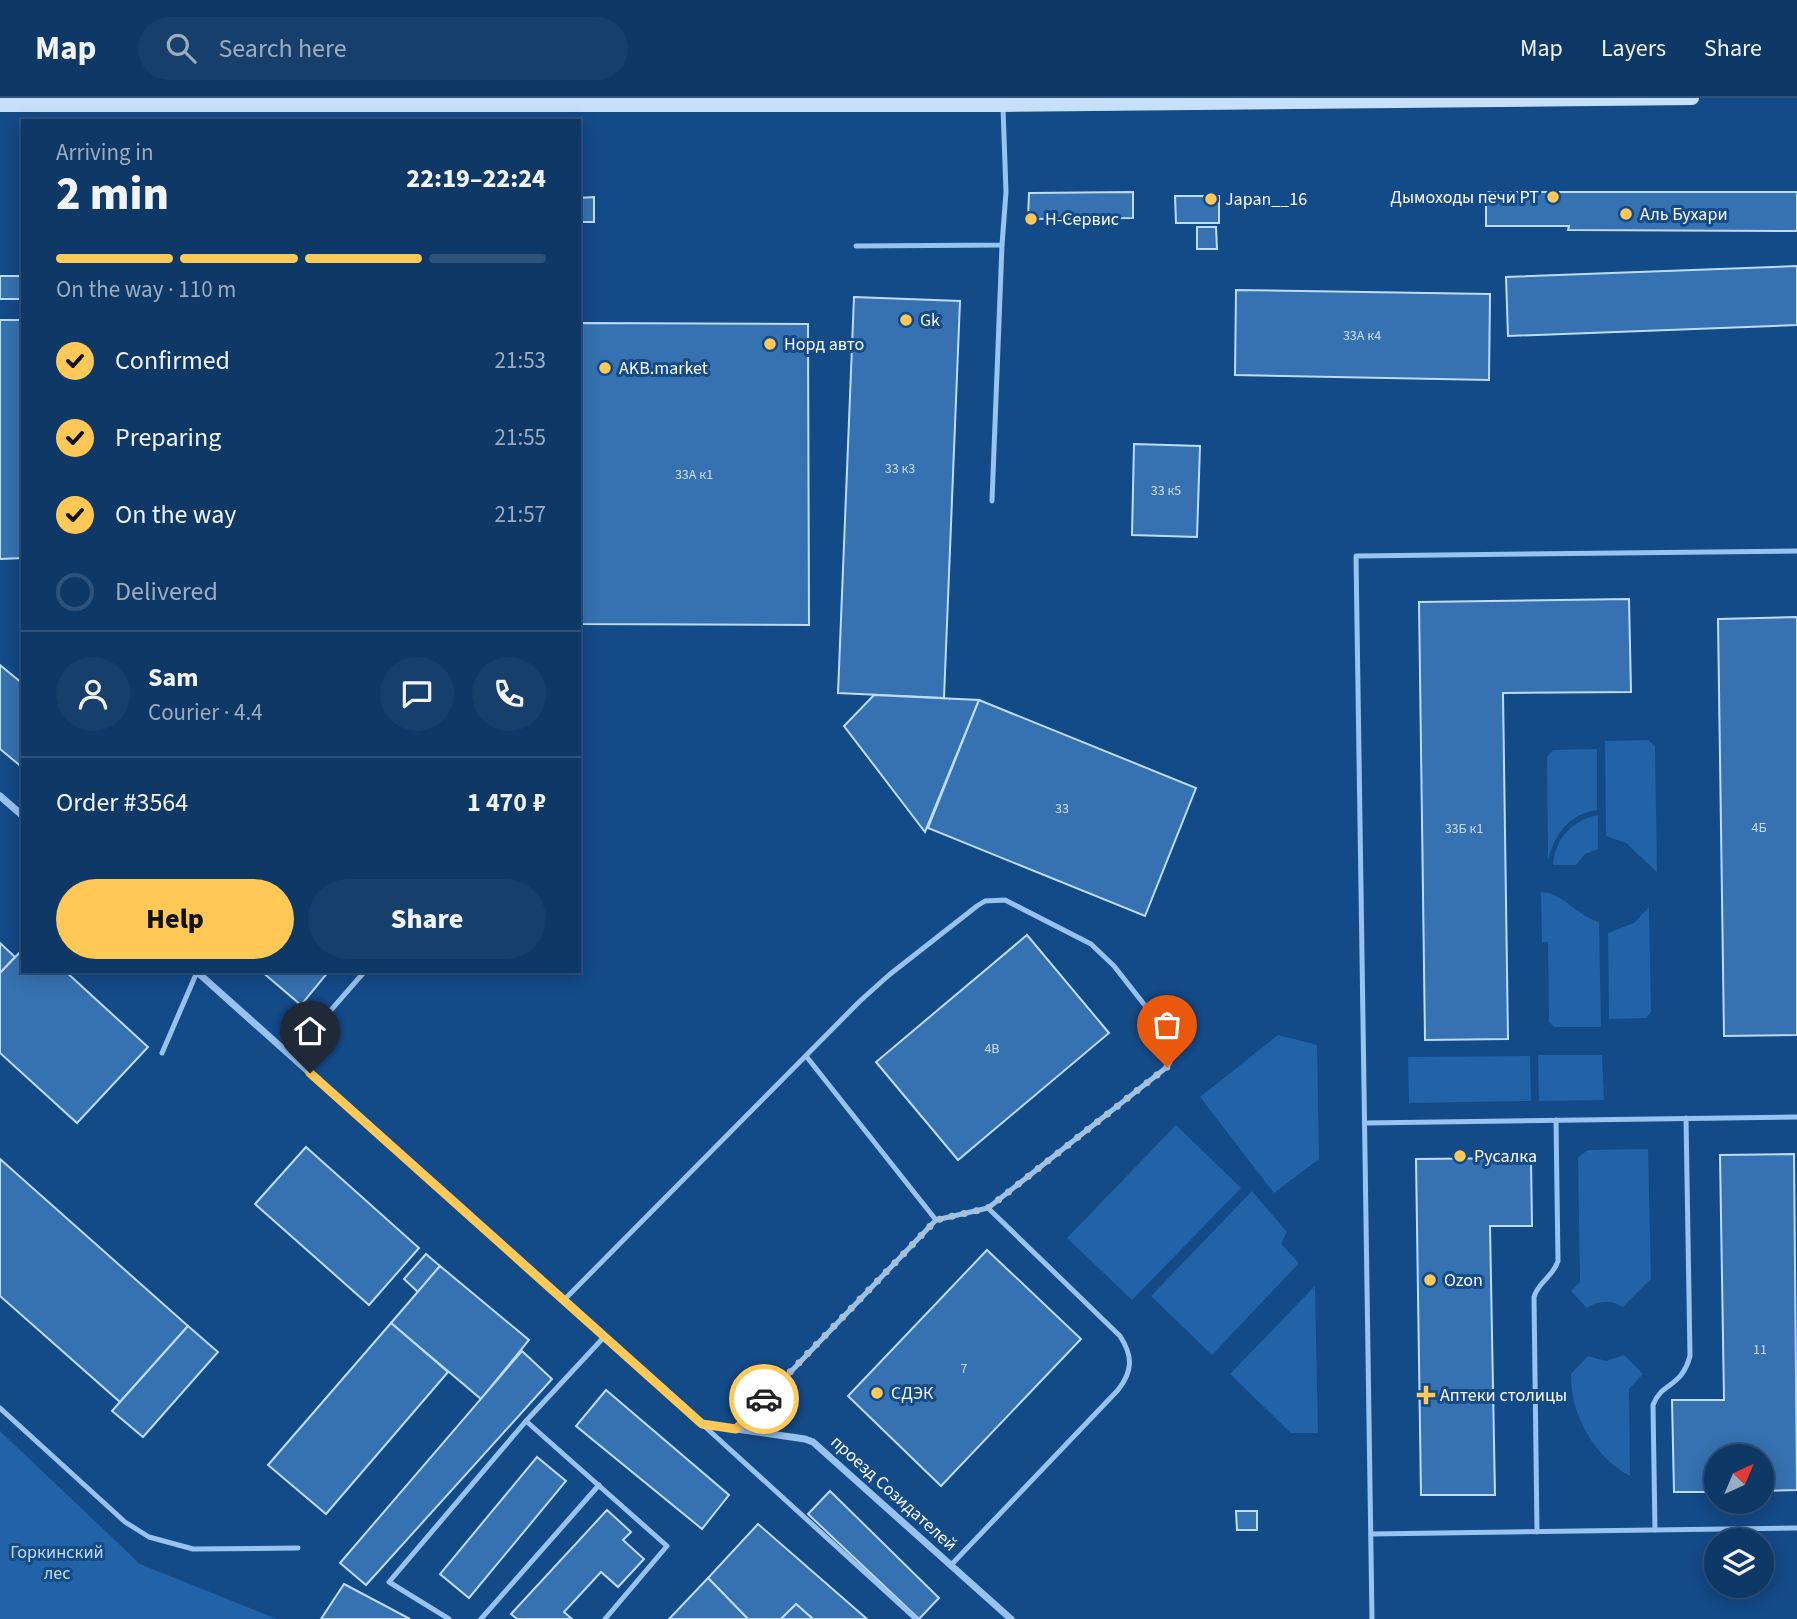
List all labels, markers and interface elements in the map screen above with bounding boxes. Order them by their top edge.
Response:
search box [138,17,628,80]
text: Map [35,25,96,72]
icon: search [162,29,200,67]
text: Search here [218,30,347,67]
text: Map [1520,31,1563,66]
text: Layers [1601,31,1666,66]
text: Share [1704,31,1762,66]
text: Arriving in [56,136,154,169]
text: 22:19–22:24 [406,160,546,197]
text: 2 min [56,162,169,227]
place label: Дымоходы печи РТ [1390,185,1539,210]
place label: Japan__16 [1225,187,1307,212]
marker: Дымоходы печи РТ [1545,189,1561,205]
marker: Japan__16 [1203,191,1219,207]
place label: Аль Бухари [1640,202,1728,227]
marker: Аль Бухари [1618,206,1634,222]
place label: Н-Сервис [1045,207,1119,232]
marker: Н-Сервис [1023,211,1039,227]
text: On the way · 110 m [56,273,236,306]
place label: Gk [920,308,940,333]
marker: Gk [898,312,914,328]
house number: 33А к4 [1343,326,1381,346]
place label: Норд авто [784,332,864,357]
marker: Норд авто [762,336,778,352]
icon: check [56,342,94,380]
text: Confirmed [115,342,230,379]
text: 21:53 [495,344,546,377]
place label: AKB.market [619,356,708,381]
marker: AKB.market [597,360,613,376]
icon: check [56,419,94,457]
text: Preparing [115,419,221,456]
text: 21:55 [495,421,546,454]
house number: 33 к3 [885,459,915,479]
house number: 33А к1 [675,465,713,485]
house number: 33 к5 [1151,481,1181,501]
icon: check [56,496,94,534]
text: On the way [115,496,236,533]
text: 21:57 [495,498,546,531]
text: Delivered [115,573,218,610]
button: person [56,657,130,731]
button: chat [380,657,454,731]
button: phone [472,657,546,731]
text: Sam [148,659,198,696]
text: Courier · 4.4 [148,696,263,729]
text: Order #3564 [56,784,188,821]
text: 1 470 ₽ [467,784,546,821]
house number: 33 [1055,799,1069,819]
house number: 4Б [1751,818,1767,838]
house number: 33Б к1 [1445,819,1483,839]
button: Help [56,879,294,959]
button: Share [308,879,546,959]
pin [1137,995,1197,1067]
pin [280,1001,340,1073]
icon: bag [1148,1006,1186,1044]
icon: home [291,1012,329,1050]
house number: 4В [984,1039,1000,1059]
place label: Русалка [1474,1144,1537,1169]
marker: Русалка [1452,1148,1468,1164]
place label: Ozon [1444,1268,1483,1293]
marker: Ozon [1422,1272,1438,1288]
house number: 11 [1753,1340,1767,1360]
house number: 7 [961,1359,968,1379]
courier [729,1364,799,1434]
icon: car [745,1380,783,1418]
place label: СДЭК [891,1381,934,1406]
place label: Аптеки столицы [1440,1383,1567,1408]
marker: СДЭК [869,1385,885,1401]
marker: Аптеки столицы [1418,1387,1434,1403]
street label: проезд Созидателей [825,1430,962,1557]
north arrow [1704,1444,1774,1514]
map controls [1704,1444,1774,1598]
button: layers [1704,1528,1774,1598]
park label: Горкинский лес [10,1540,104,1586]

